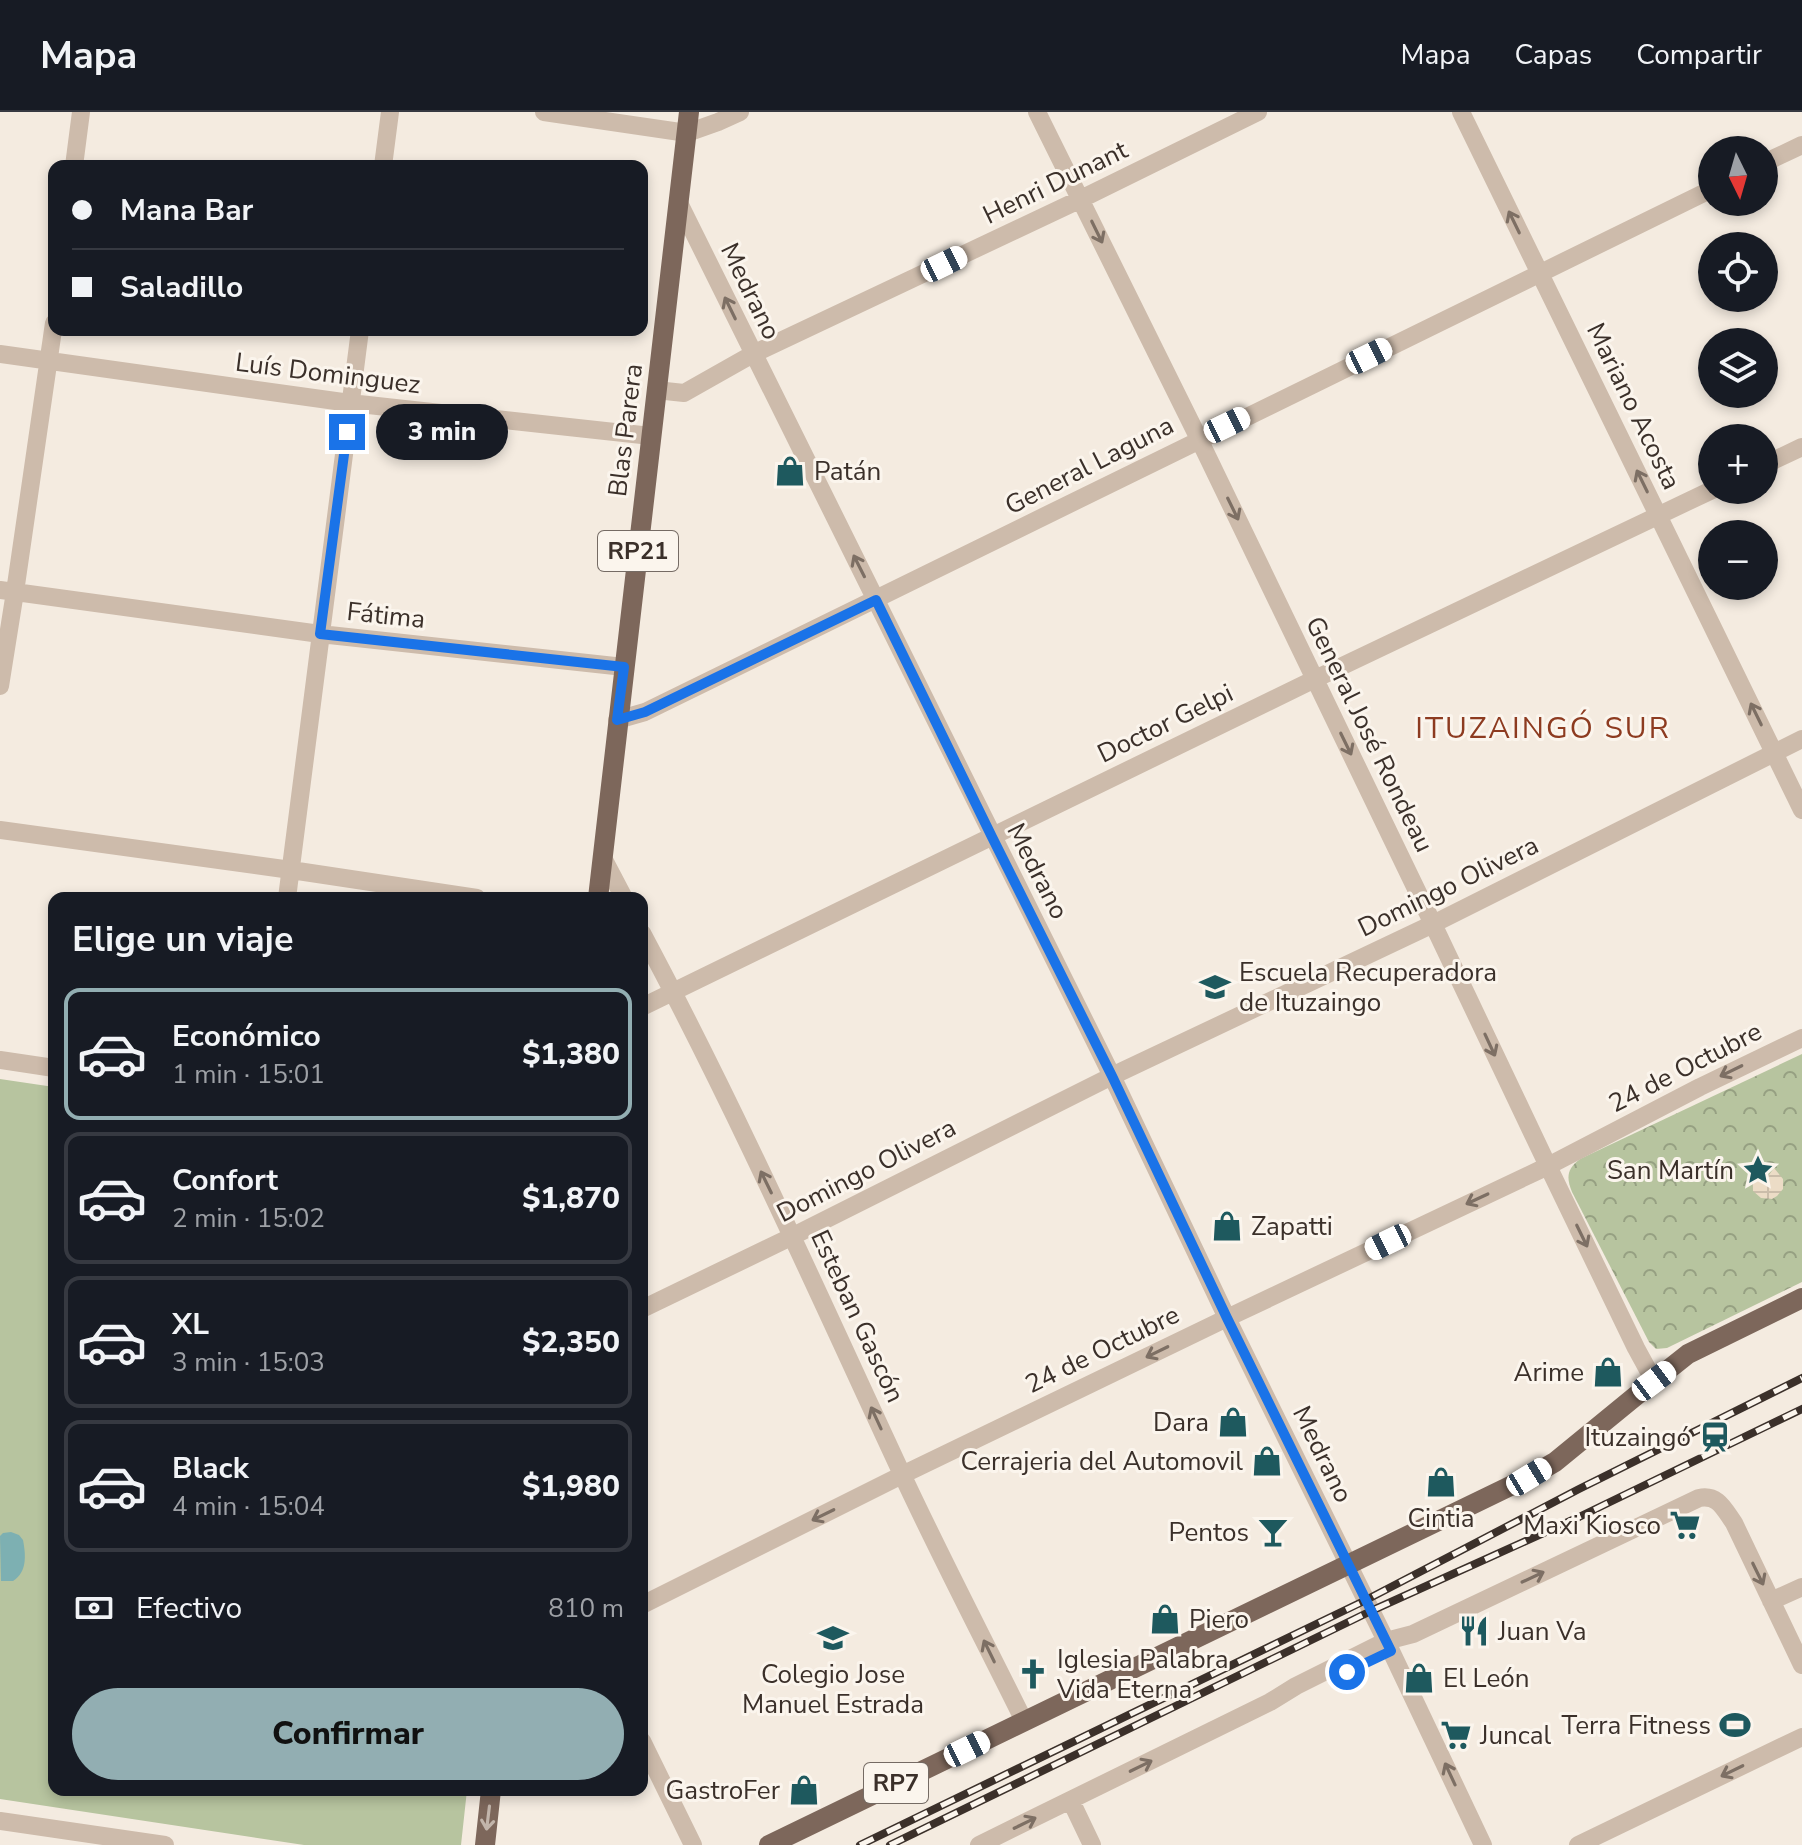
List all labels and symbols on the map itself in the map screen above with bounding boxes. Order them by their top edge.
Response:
street label: Henri Dunant [977,132,1134,233]
north arrow [1698,136,1778,216]
one-way arrow [1506,211,1521,235]
one-way arrow [1090,219,1105,243]
street label: Medrano [712,237,789,345]
car [917,243,971,285]
one-way arrow [722,297,738,321]
street label: Mariano Acosta [1578,317,1689,495]
car [1342,335,1396,377]
street label: Luís Dominguez [233,345,422,402]
street label: Blas Parera [600,362,651,499]
callout: 3 min [375,404,507,460]
car [1200,404,1254,446]
street label: General Laguna [999,408,1180,523]
route end [329,414,365,450]
shop icon: Patán [773,454,807,488]
place label: Patán [814,454,881,489]
one-way arrow [1634,469,1649,493]
one-way arrow [1226,497,1241,521]
road number: RP21 [598,531,678,571]
one-way arrow [851,555,867,579]
street label: Fátima [345,594,427,637]
street label: General José Rondeau [1297,610,1442,858]
street label: Doctor Gelpi [1092,676,1239,771]
one-way arrow [1748,702,1763,726]
district label: ITUZAINGÓ SUR [1415,708,1671,749]
one-way arrow [1339,731,1354,755]
street label: Medrano [998,817,1077,925]
street label: Domingo Olivera [1352,828,1544,945]
place label: Escuela Recuperadora de Ituzaingo [1239,955,1497,1020]
school or university icon: Escuela Recuperadora de Ituzaingo [1198,970,1232,1004]
street label: 24 de Octubre [1603,1014,1768,1121]
one-way arrow [1483,1032,1498,1056]
one-way arrow [1720,1064,1744,1079]
street label: Domingo Olivera [771,1110,962,1231]
place label: San Martín [1607,1153,1734,1188]
place icon: San Martín [1741,1153,1775,1187]
one-way arrow [758,1170,773,1194]
one-way arrow [1466,1192,1490,1207]
shop icon: Zapatti [1210,1209,1244,1243]
place label: Zapatti [1251,1209,1333,1244]
car [1361,1221,1415,1263]
street label: Esteban Gascón [802,1224,913,1408]
one-way arrow [1575,1224,1590,1248]
street label: 24 de Octubre [1019,1297,1185,1402]
one-way arrow [1146,1345,1170,1360]
place label: Arime [1514,1355,1584,1390]
shop icon: Arime [1591,1355,1625,1389]
car [1628,1357,1680,1405]
street label: Medrano [1284,1400,1361,1508]
place label: Dara [1153,1405,1209,1440]
shop icon: Dara [1216,1405,1250,1439]
one-way arrow [868,1406,883,1430]
place label: Ituzaingó [1584,1420,1691,1455]
station icon: Ituzaingó [1698,1420,1732,1454]
place label: Cerrajeria del Automovil [961,1444,1243,1479]
shop icon: Cerrajeria del Automovil [1250,1444,1284,1478]
car [1502,1454,1556,1500]
shop icon: Cintia [1424,1465,1458,1499]
place label: Cintia [1407,1501,1475,1536]
one-way arrow [811,1508,835,1523]
place label: Maxi Kiosco [1523,1508,1661,1543]
supermarket icon: Maxi Kiosco [1668,1508,1702,1542]
place label: Pentos [1169,1515,1249,1550]
bar icon: Pentos [1256,1515,1290,1549]
one-way arrow [1751,1561,1766,1585]
one-way arrow [1520,1569,1544,1584]
shop icon: Piero [1148,1602,1182,1636]
place label: Piero [1189,1602,1249,1637]
restaurant icon: Juan Va [1457,1614,1491,1648]
place label: Juan Va [1497,1614,1586,1649]
school or university icon: Colegio Jose Manuel Estrada [816,1621,850,1655]
one-way arrow [981,1640,997,1664]
place label: Iglesia Palabra Vida Eterna [1056,1642,1229,1707]
route start [1329,1654,1365,1690]
place label: Colegio Jose Manuel Estrada [742,1657,924,1722]
church icon: Iglesia Palabra Vida Eterna [1016,1657,1050,1691]
shop icon: El León [1402,1661,1436,1695]
place label: El León [1443,1661,1530,1696]
place label: Terra Fitness [1562,1708,1711,1743]
sports icon: Terra Fitness [1718,1708,1752,1742]
supermarket icon: Juncal [1439,1718,1473,1752]
place label: Juncal [1479,1718,1551,1753]
car [940,1728,994,1770]
one-way arrow [1129,1758,1153,1773]
road number: RP7 [864,1763,928,1803]
one-way arrow [1441,1763,1456,1787]
one-way arrow [1720,1764,1744,1779]
place label: GastroFer [665,1773,781,1808]
shop icon: GastroFer [787,1773,821,1807]
one-way arrow [481,1804,496,1830]
one-way arrow [1013,1815,1037,1830]

